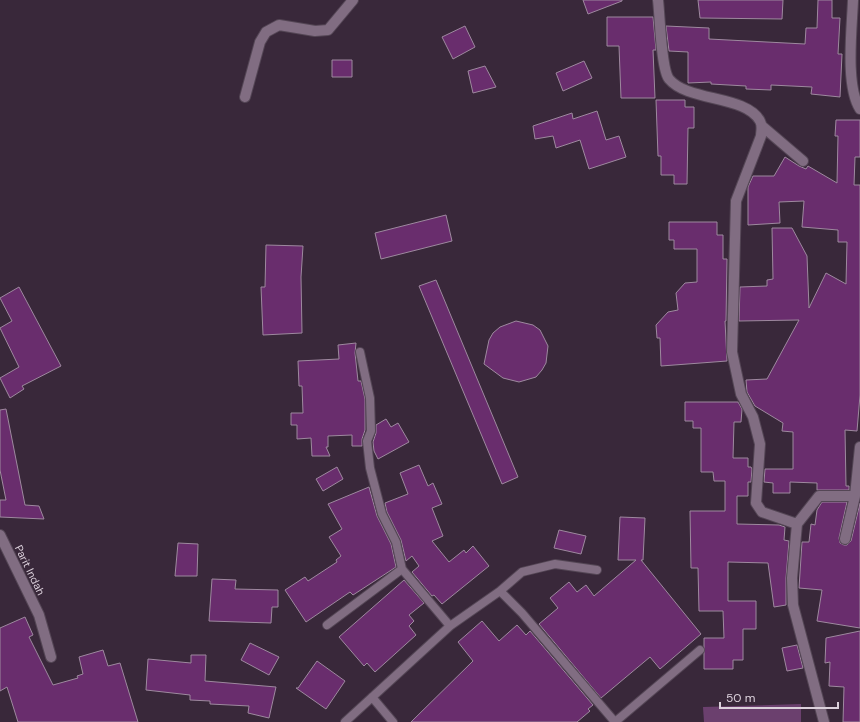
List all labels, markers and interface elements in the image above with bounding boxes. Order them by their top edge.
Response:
street label: Parit Indah [12,543,48,597]
scale bar [720,684,838,710]
text: 50 m [726,690,755,706]

